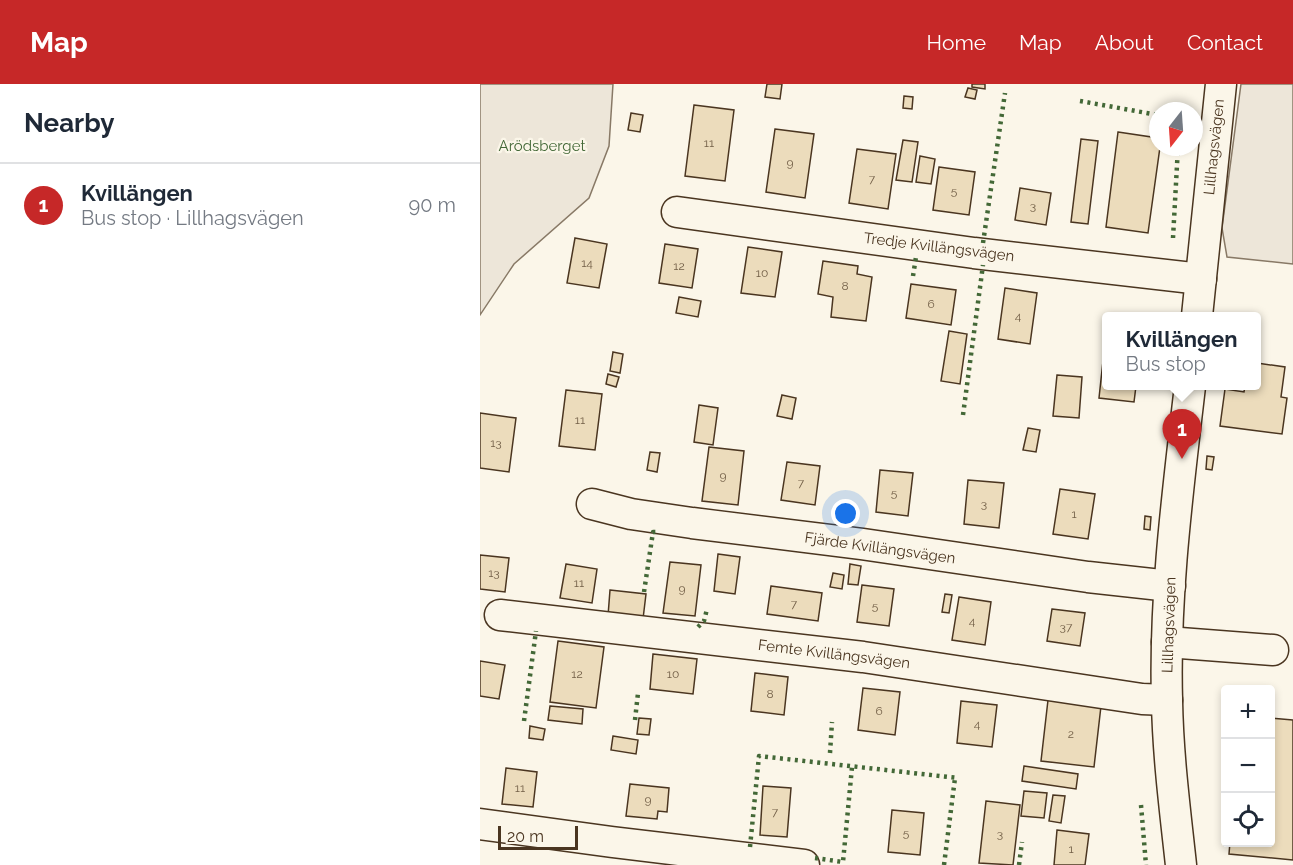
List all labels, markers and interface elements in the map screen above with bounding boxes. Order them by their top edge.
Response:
text: Map [30,26,88,59]
text: Home [927,30,986,55]
text: Map [1019,30,1062,55]
text: About [1095,30,1154,55]
text: Contact [1187,30,1263,55]
street label: Lillhagsvägen [1200,98,1228,196]
north arrow [1149,102,1203,156]
text: Nearby [24,108,114,138]
house number: 11 [704,136,714,150]
park label: Arödsberget [499,137,585,155]
house number: 9 [786,156,794,170]
house number: 7 [869,172,876,186]
text: Kvillängen [81,180,193,206]
house number: 5 [951,184,958,198]
text: 1 [39,193,48,217]
text: 90 m [409,193,456,217]
house number: 3 [1030,199,1036,213]
text: Bus stop · Lillhagsvägen [81,206,304,230]
street label: Tredje Kvillängsvägen [863,229,1015,265]
house number: 14 [581,256,593,270]
house number: 12 [673,259,685,273]
house number: 10 [756,266,768,280]
house number: 8 [841,279,849,293]
house number: 6 [927,297,935,311]
house number: 4 [1015,309,1022,323]
popup [1102,312,1261,390]
text: Kvillängen [1126,326,1237,352]
text: Bus stop [1126,352,1206,376]
pin: 1 [1162,410,1202,459]
house number: 11 [575,413,585,427]
house number: 13 [490,436,502,450]
house number: 9 [719,469,727,483]
house number: 7 [798,476,805,490]
house number: 5 [891,486,898,500]
house number: 3 [981,497,987,511]
your location [831,499,860,528]
house number: 1 [1071,507,1077,521]
street label: Fjärde Kvillängsvägen [803,529,957,567]
house number: 13 [488,566,500,580]
house number: 11 [574,576,584,590]
street label: Lillhagsvägen [1158,577,1180,673]
house number: 9 [678,582,686,596]
house number: 7 [791,597,798,611]
house number: 5 [872,599,879,613]
house number: 4 [969,614,976,628]
house number: 37 [1060,620,1073,634]
street label: Femte Kvillängsvägen [757,636,911,672]
house number: 12 [571,667,583,681]
house number: 10 [667,667,679,681]
map controls [1221,685,1275,847]
button: + [1221,685,1275,739]
house number: 8 [766,687,774,701]
house number: 6 [875,704,883,718]
house number: 4 [974,717,981,731]
house number: 2 [1068,727,1074,741]
button: − [1221,739,1275,793]
house number: 11 [515,781,525,795]
house number: 9 [644,793,652,807]
button: locate [1221,793,1275,847]
house number: 7 [772,805,779,819]
scale bar [498,823,578,850]
house number: 5 [903,826,910,840]
text: 20 m [507,827,544,846]
house number: 3 [997,827,1003,841]
house number: 1 [1068,842,1074,856]

